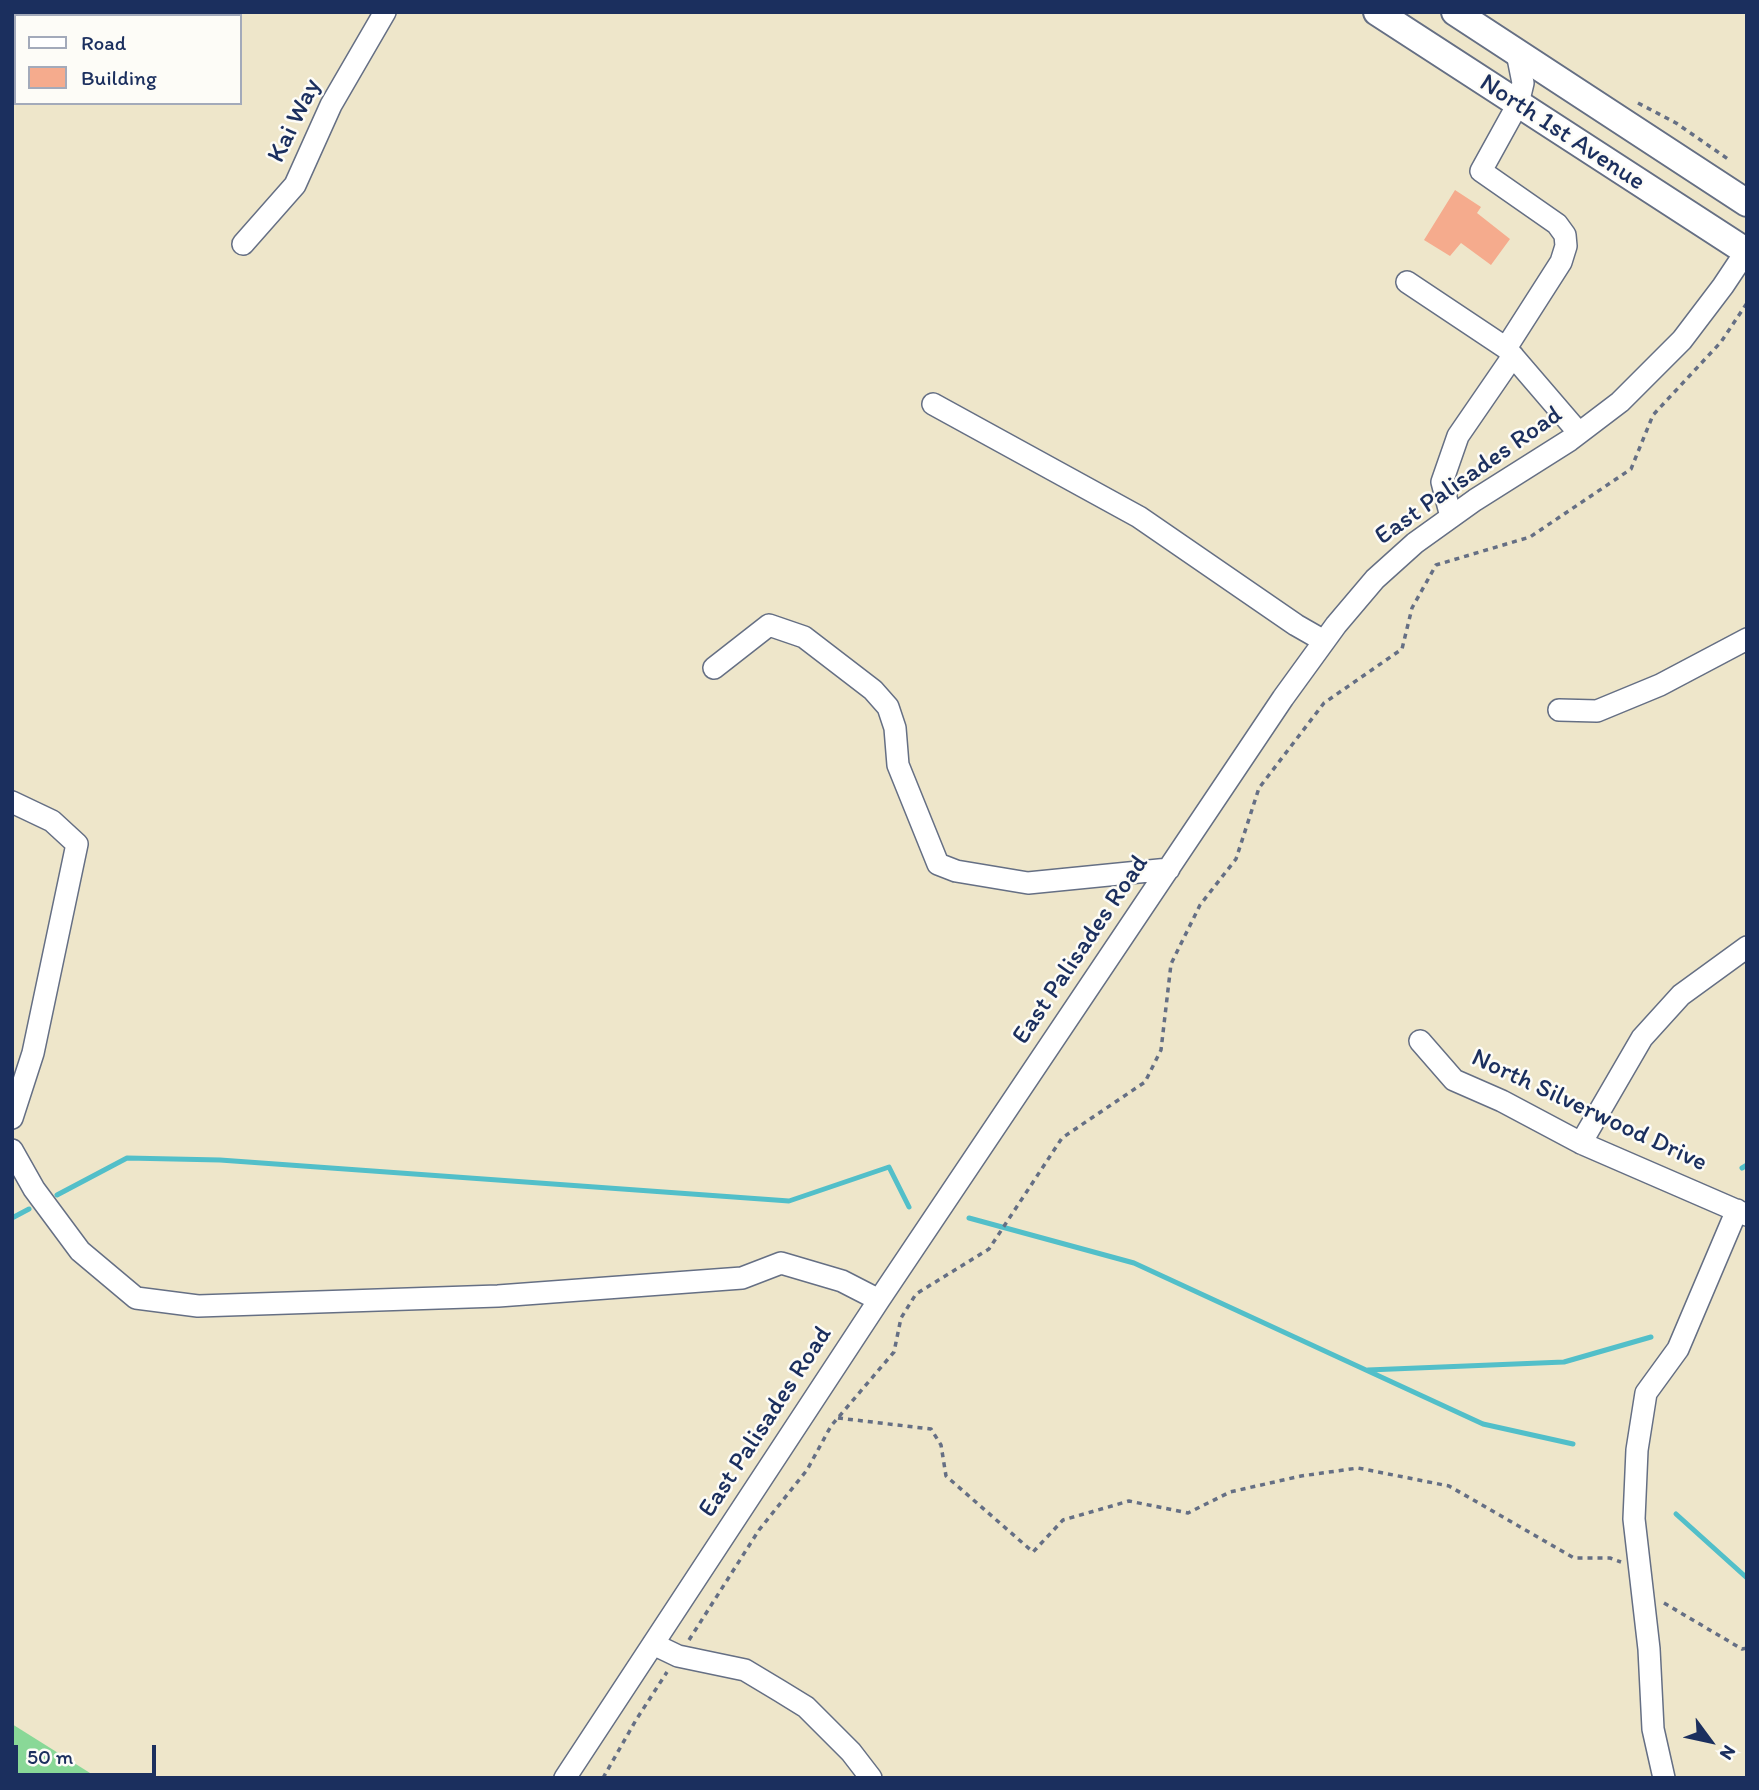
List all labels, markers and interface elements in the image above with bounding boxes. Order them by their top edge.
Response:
legend [14,14,242,105]
text: Road [81,30,126,55]
text: Building [81,65,157,90]
street label: North 1st Avenue [1473,68,1651,198]
street label: Kai Way [261,74,329,168]
street label: East Palisades Road [1369,400,1569,552]
street label: East Palisades Road [1006,849,1156,1051]
street label: North Silverwood Drive [1466,1043,1712,1179]
street label: East Palisades Road [693,1321,839,1523]
north arrow [1675,1706,1745,1776]
scale bar [18,1730,159,1774]
text: N [1715,1741,1741,1764]
text: 50 m [27,1744,73,1769]

